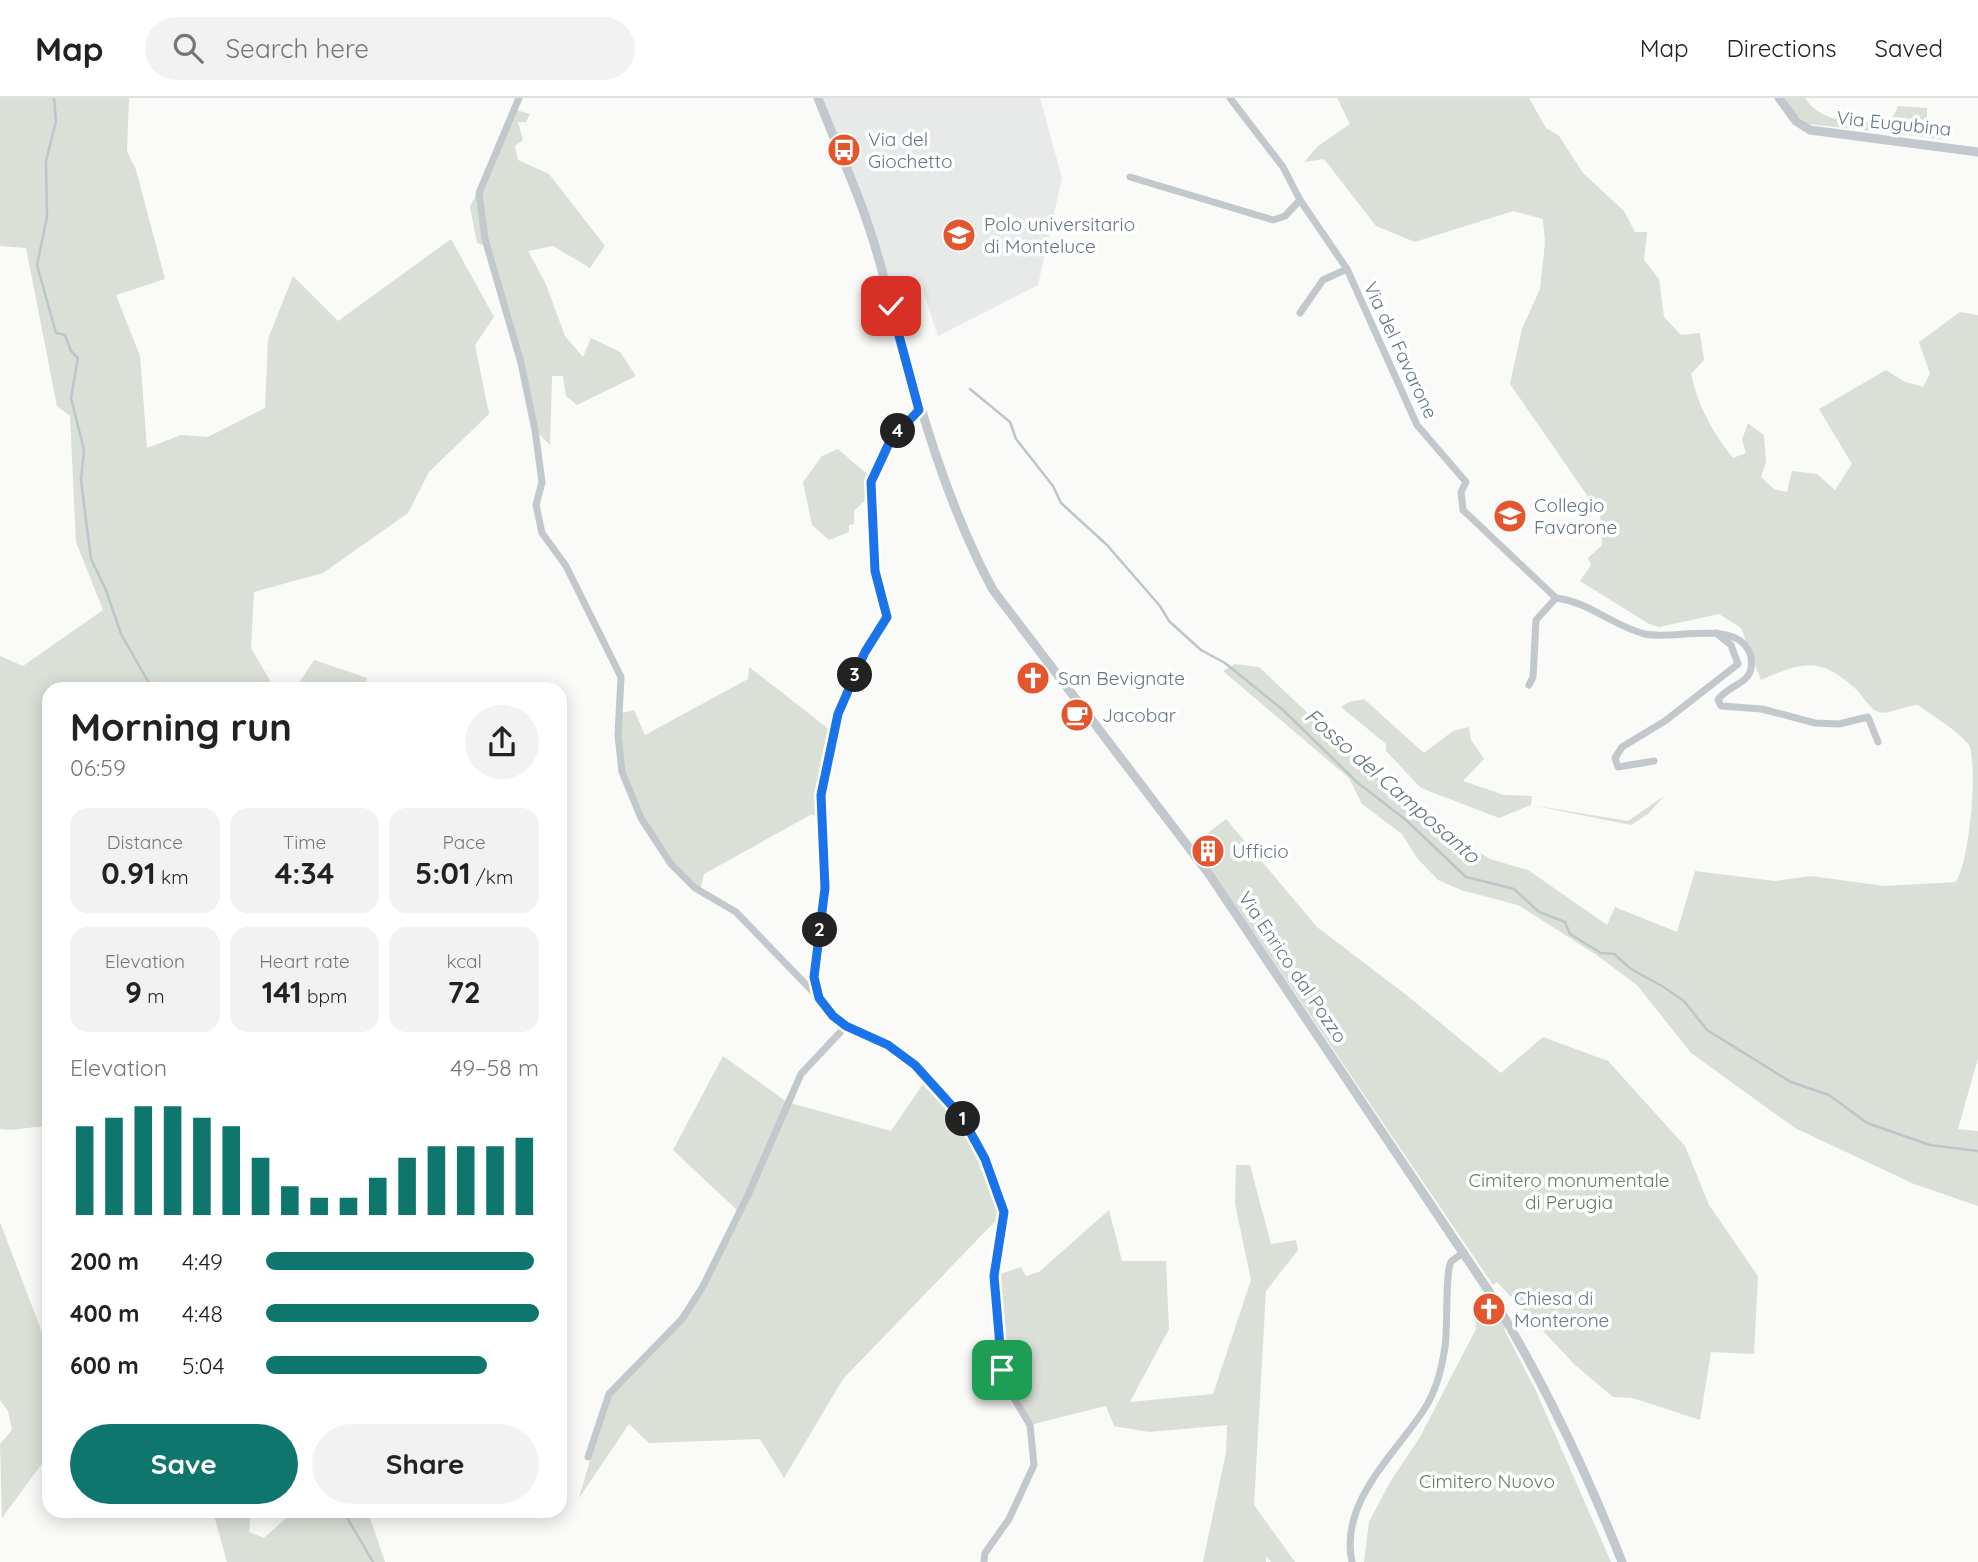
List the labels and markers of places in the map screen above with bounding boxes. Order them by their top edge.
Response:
place label: Via del Giochetto [868,127,952,173]
bus stop icon: Via del Giochetto [825,131,863,169]
place label: Polo universitario di Monteluce [984,212,1135,258]
school or university icon: Polo universitario di Monteluce [940,216,978,254]
pin [861,276,921,336]
pin: 4 [880,414,916,448]
place label: Collegio Favarone [1534,493,1617,539]
school or university icon: Collegio Favarone [1491,497,1529,535]
pin: 3 [838,658,872,692]
church icon: San Bevignate [1014,659,1052,697]
place label: San Bevignate [1058,666,1185,690]
cafe icon: Jacobar [1058,696,1096,734]
place label: Jacobar [1102,703,1177,727]
building icon: Ufficio [1189,832,1227,870]
place label: Ufficio [1232,839,1289,863]
pin: 2 [802,912,838,948]
pin: 1 [946,1102,981,1136]
place label: Chiesa di Monterone [1514,1286,1609,1332]
church icon: Chiesa di Monterone [1470,1290,1508,1328]
pin [972,1340,1032,1400]

